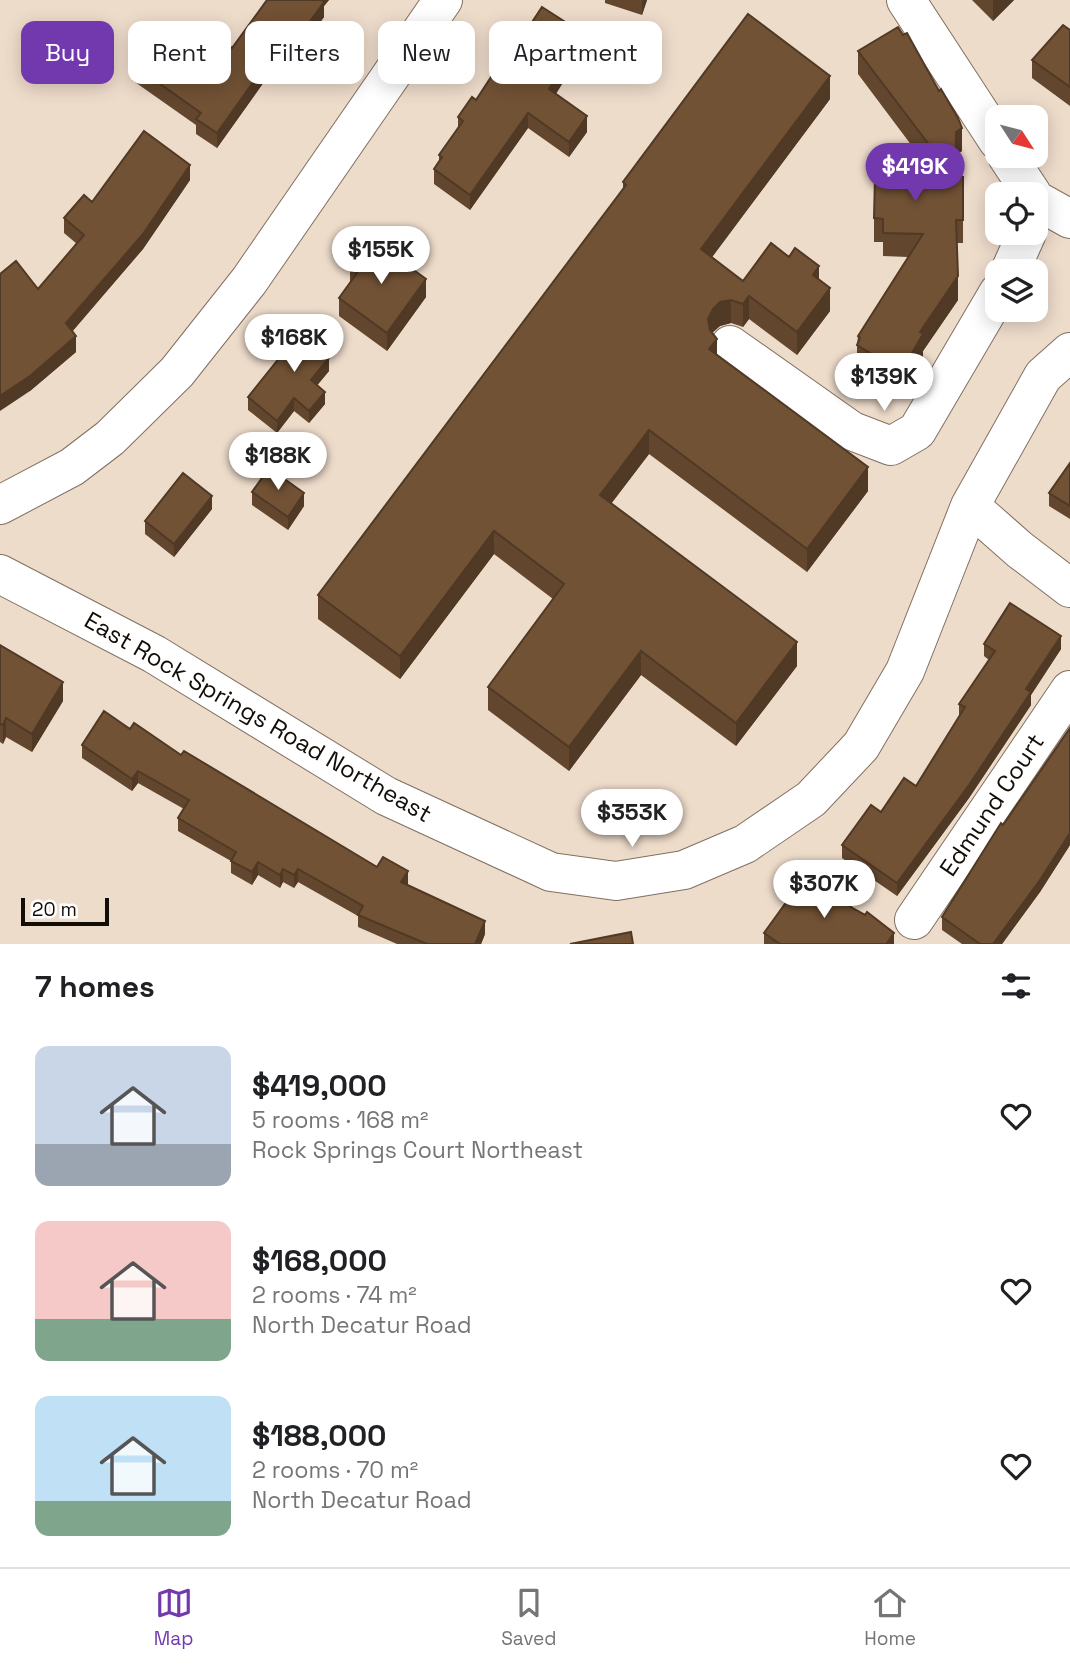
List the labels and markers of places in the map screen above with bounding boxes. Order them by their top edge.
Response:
pin: $419K [866,144,964,203]
pin: $155K [332,226,430,286]
pin: $168K [245,314,343,374]
pin: $139K [835,354,933,413]
pin: $188K [229,433,327,492]
pin: $353K [583,790,681,849]
pin: $307K [775,860,873,920]

